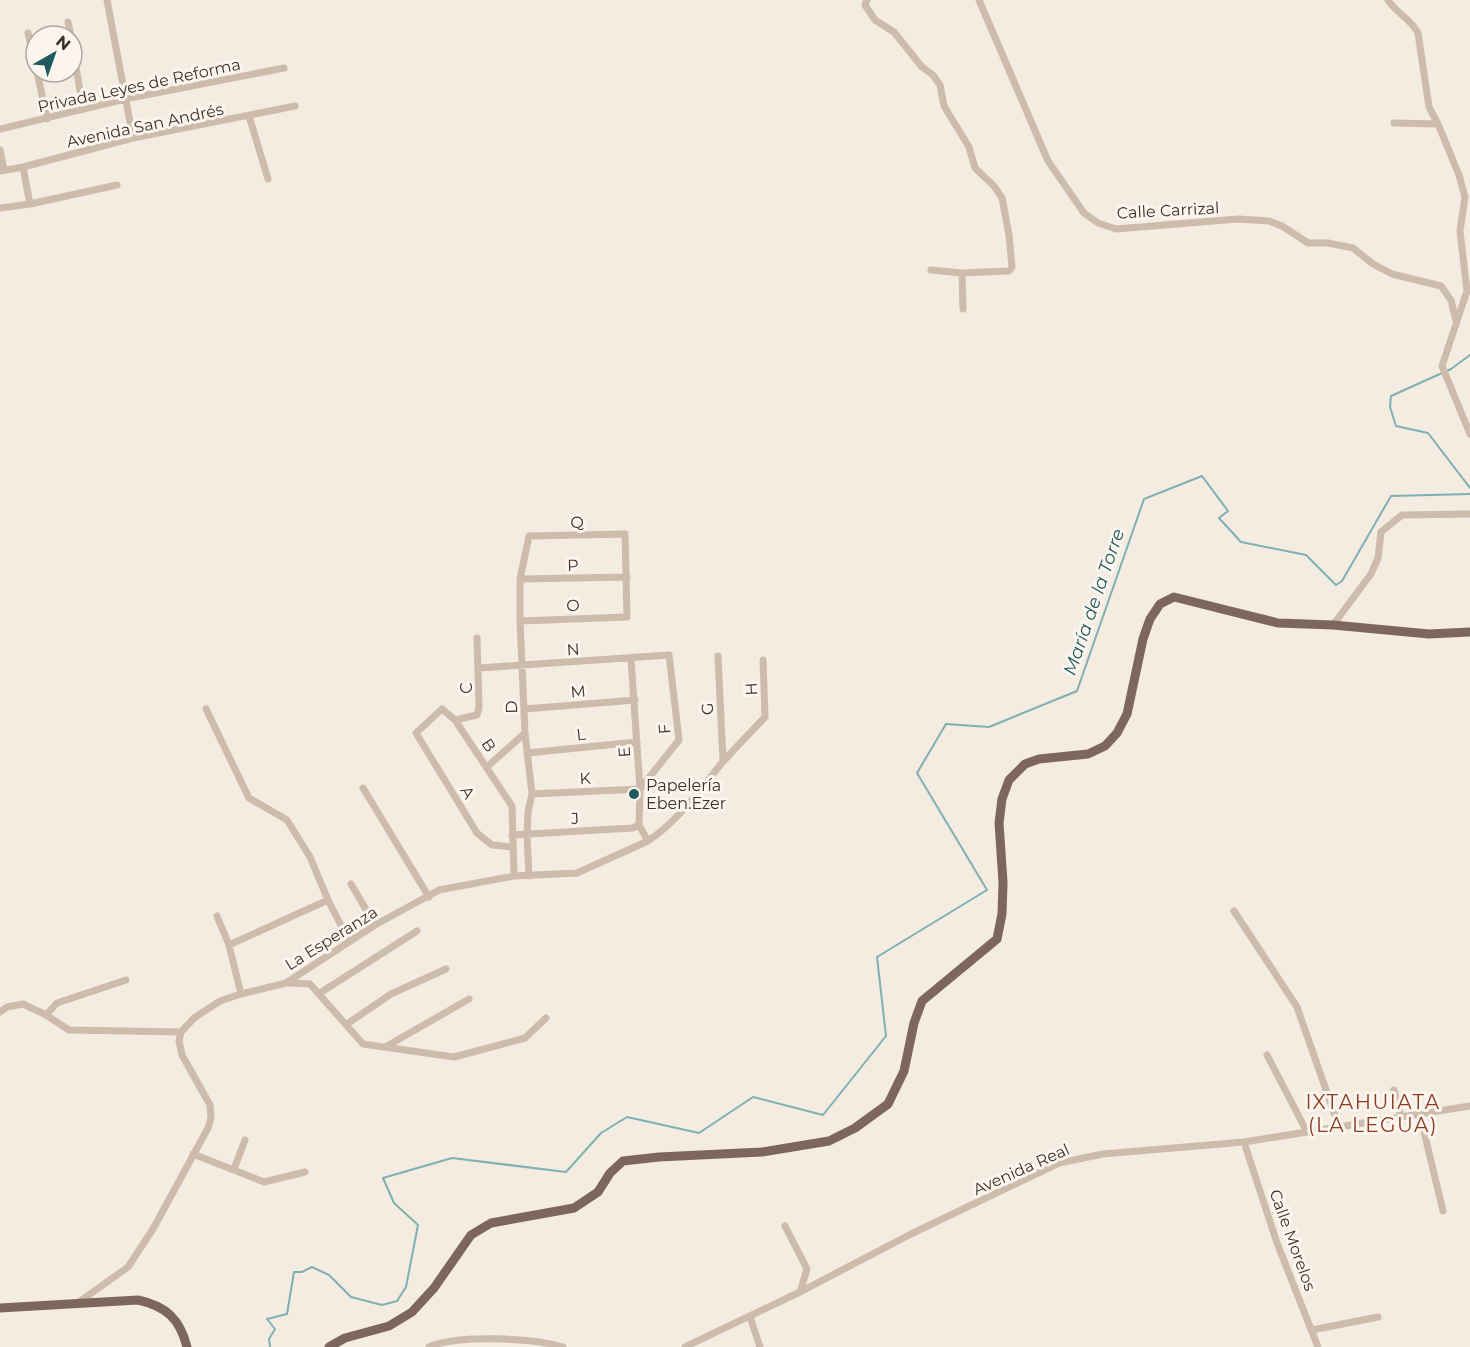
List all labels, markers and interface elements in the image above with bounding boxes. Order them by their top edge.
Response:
north arrow [24,24,84,84]
text: N [52,31,74,54]
street label: Privada Leyes de Reforma [36,55,242,116]
street label: Avenida San Andrés [65,100,225,151]
street label: Calle Carrizal [1116,198,1220,223]
street label: Q [570,513,584,532]
water label: María de la Torre [1059,526,1129,678]
street label: P [567,556,579,575]
street label: O [566,596,580,615]
street label: N [566,640,580,659]
street label: M [570,681,586,702]
street label: C [457,682,476,694]
street label: H [742,682,761,696]
street label: D [502,700,521,714]
street label: G [698,702,717,716]
street label: F [655,723,674,735]
street label: L [575,724,587,744]
street label: B [477,735,500,756]
street label: E [615,746,634,758]
street label: K [579,769,592,788]
place label: Papelería Eben.Ezer [646,776,726,813]
street label: A [456,782,479,803]
marker: Papelería Eben.Ezer [627,787,641,801]
street label: J [569,809,580,828]
street label: La Esperanza [281,902,381,974]
district label: IXTAHUIATA (LA LEGUA) [1305,1090,1441,1137]
street label: Avenida Real [970,1140,1072,1199]
street label: Calle Morelos [1265,1187,1320,1294]

